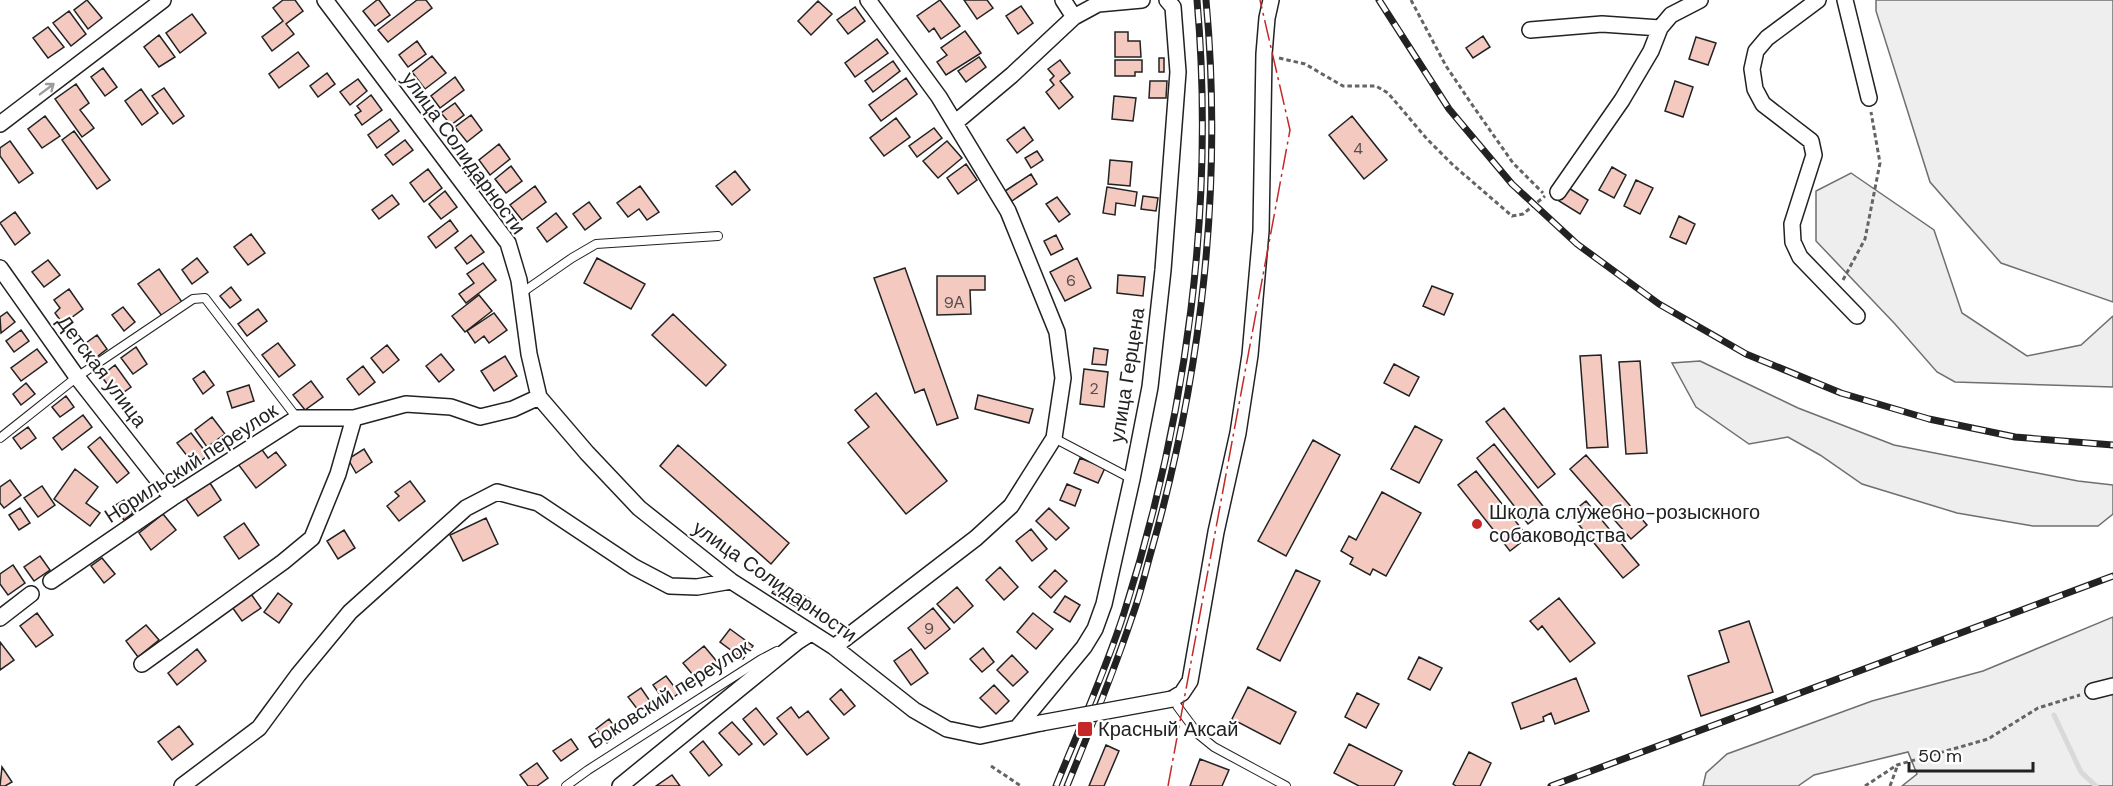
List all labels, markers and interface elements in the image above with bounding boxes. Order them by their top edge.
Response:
street label: улица Солидарности [396,67,532,239]
one-way arrow [38,82,54,95]
house number: 4 [1353,138,1363,159]
house number: 6 [1066,270,1076,291]
house number: 9А [944,292,965,313]
street label: улица Герцена [1103,305,1151,444]
street label: Детская улица [51,310,153,433]
house number: 2 [1089,378,1099,399]
street label: Норильский переулок [99,397,283,529]
place label: Школа служебно-розыскного собаководства [1489,499,1760,548]
street label: улица Солидарности [688,515,862,647]
marker: Школа служебно-розыскного собаководства [1470,517,1484,531]
house number: 9 [924,618,934,639]
street label: Боковский переулок [583,633,755,754]
place label: Красный Аксай [1098,716,1238,742]
marker: Красный Аксай [1076,720,1094,738]
scale bar [1909,735,2034,773]
text: 50 m [1918,744,1962,768]

